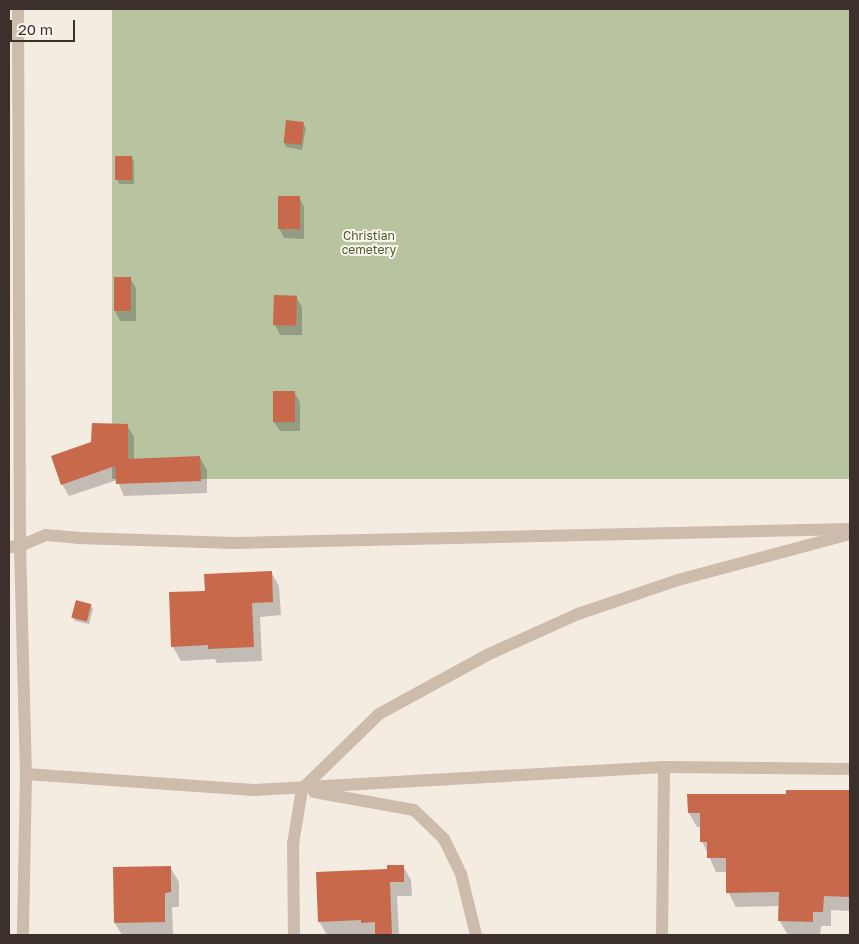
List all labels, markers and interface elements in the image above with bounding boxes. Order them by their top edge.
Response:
scale bar [12,10,78,42]
text: 20 m [18,20,53,38]
park label: Christian cemetery [342,229,396,257]

